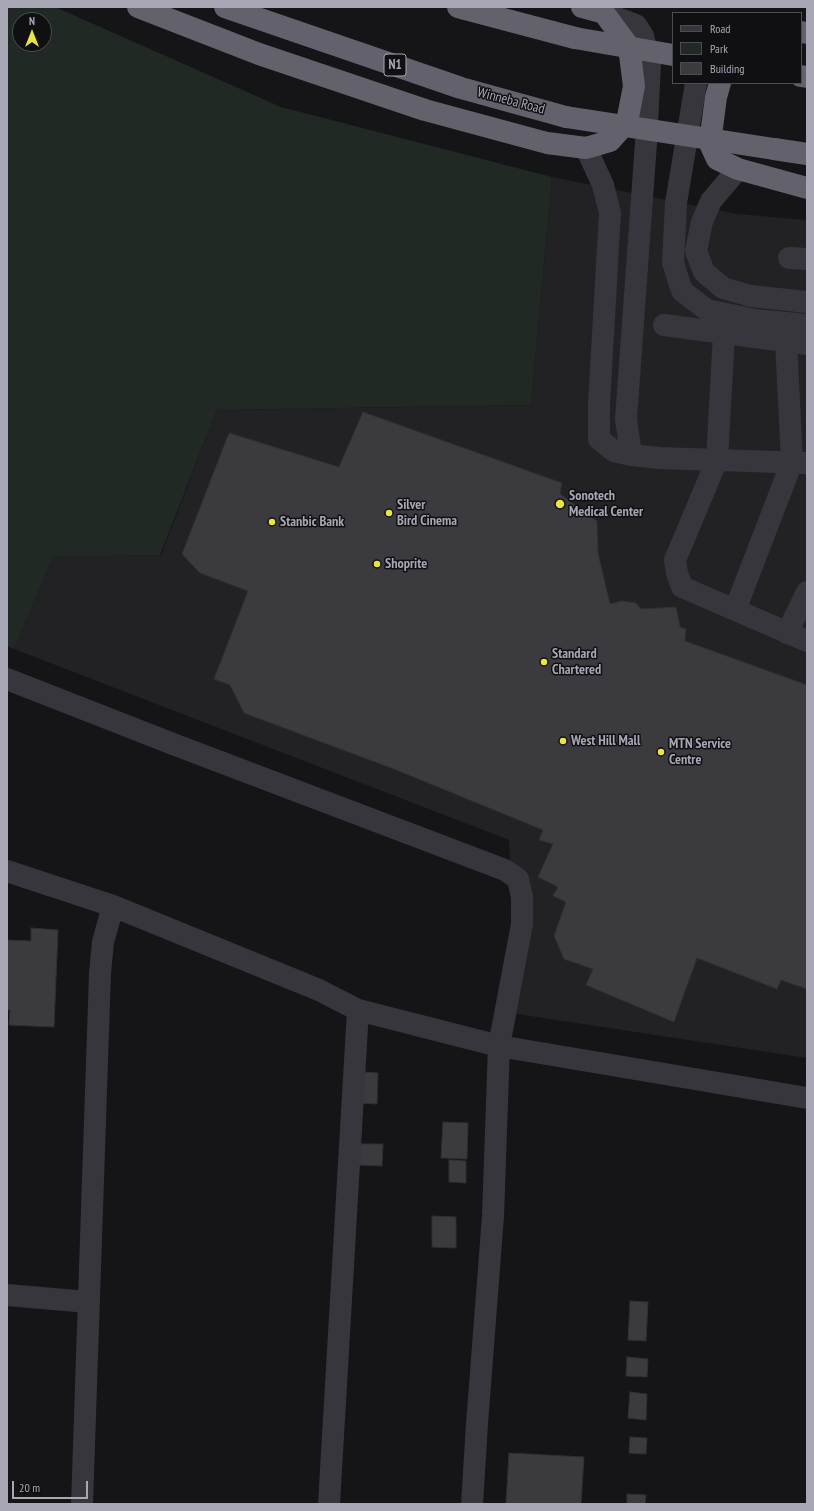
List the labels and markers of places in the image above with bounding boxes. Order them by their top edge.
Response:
place label: Sonotech Medical Center [569,488,643,520]
place label: Silver Bird Cinema [397,497,457,530]
marker: Sonotech Medical Center [554,498,566,510]
marker: Silver Bird Cinema [384,508,394,518]
place label: Stanbic Bank [280,514,344,530]
marker: Stanbic Bank [267,517,277,527]
place label: Shoprite [385,556,427,572]
marker: Shoprite [372,559,382,569]
place label: Standard Chartered [552,646,601,678]
marker: Standard Chartered [539,657,549,667]
place label: West Hill Mall [571,733,640,749]
marker: West Hill Mall [558,736,568,746]
place label: MTN Service Centre [669,736,731,768]
marker: MTN Service Centre [656,747,666,757]

